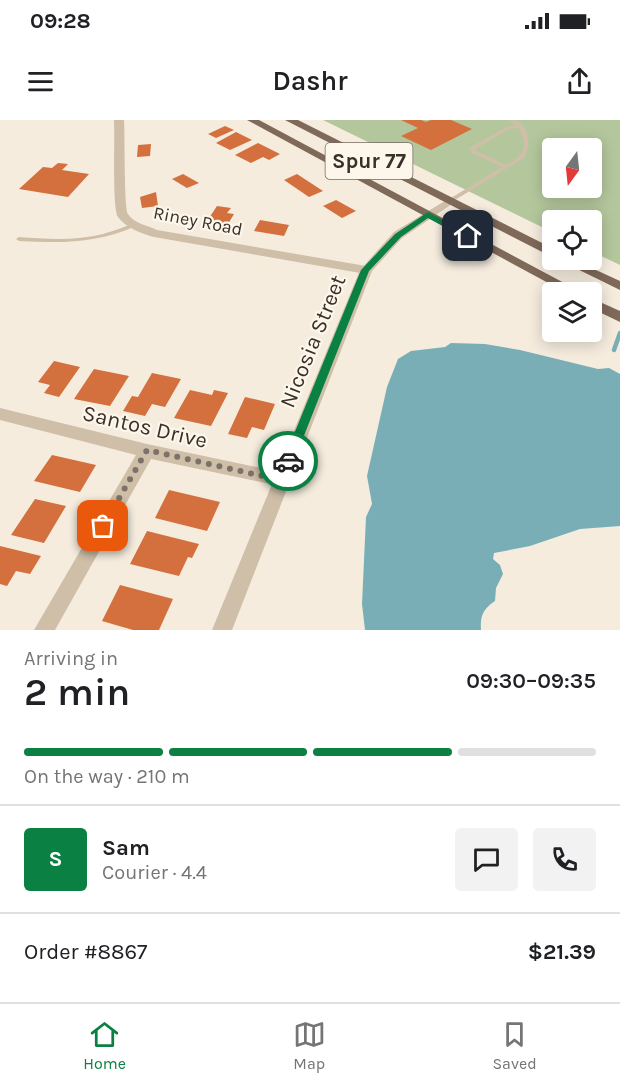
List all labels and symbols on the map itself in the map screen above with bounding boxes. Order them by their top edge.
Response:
north arrow [542,138,602,198]
road number: Spur 77 [326,143,412,179]
street label: Riney Road [151,202,245,240]
pin [442,210,493,261]
street label: Nicosia Street [274,271,351,412]
street label: Santos Drive [80,400,210,454]
courier [258,431,318,491]
pin [77,500,128,551]

